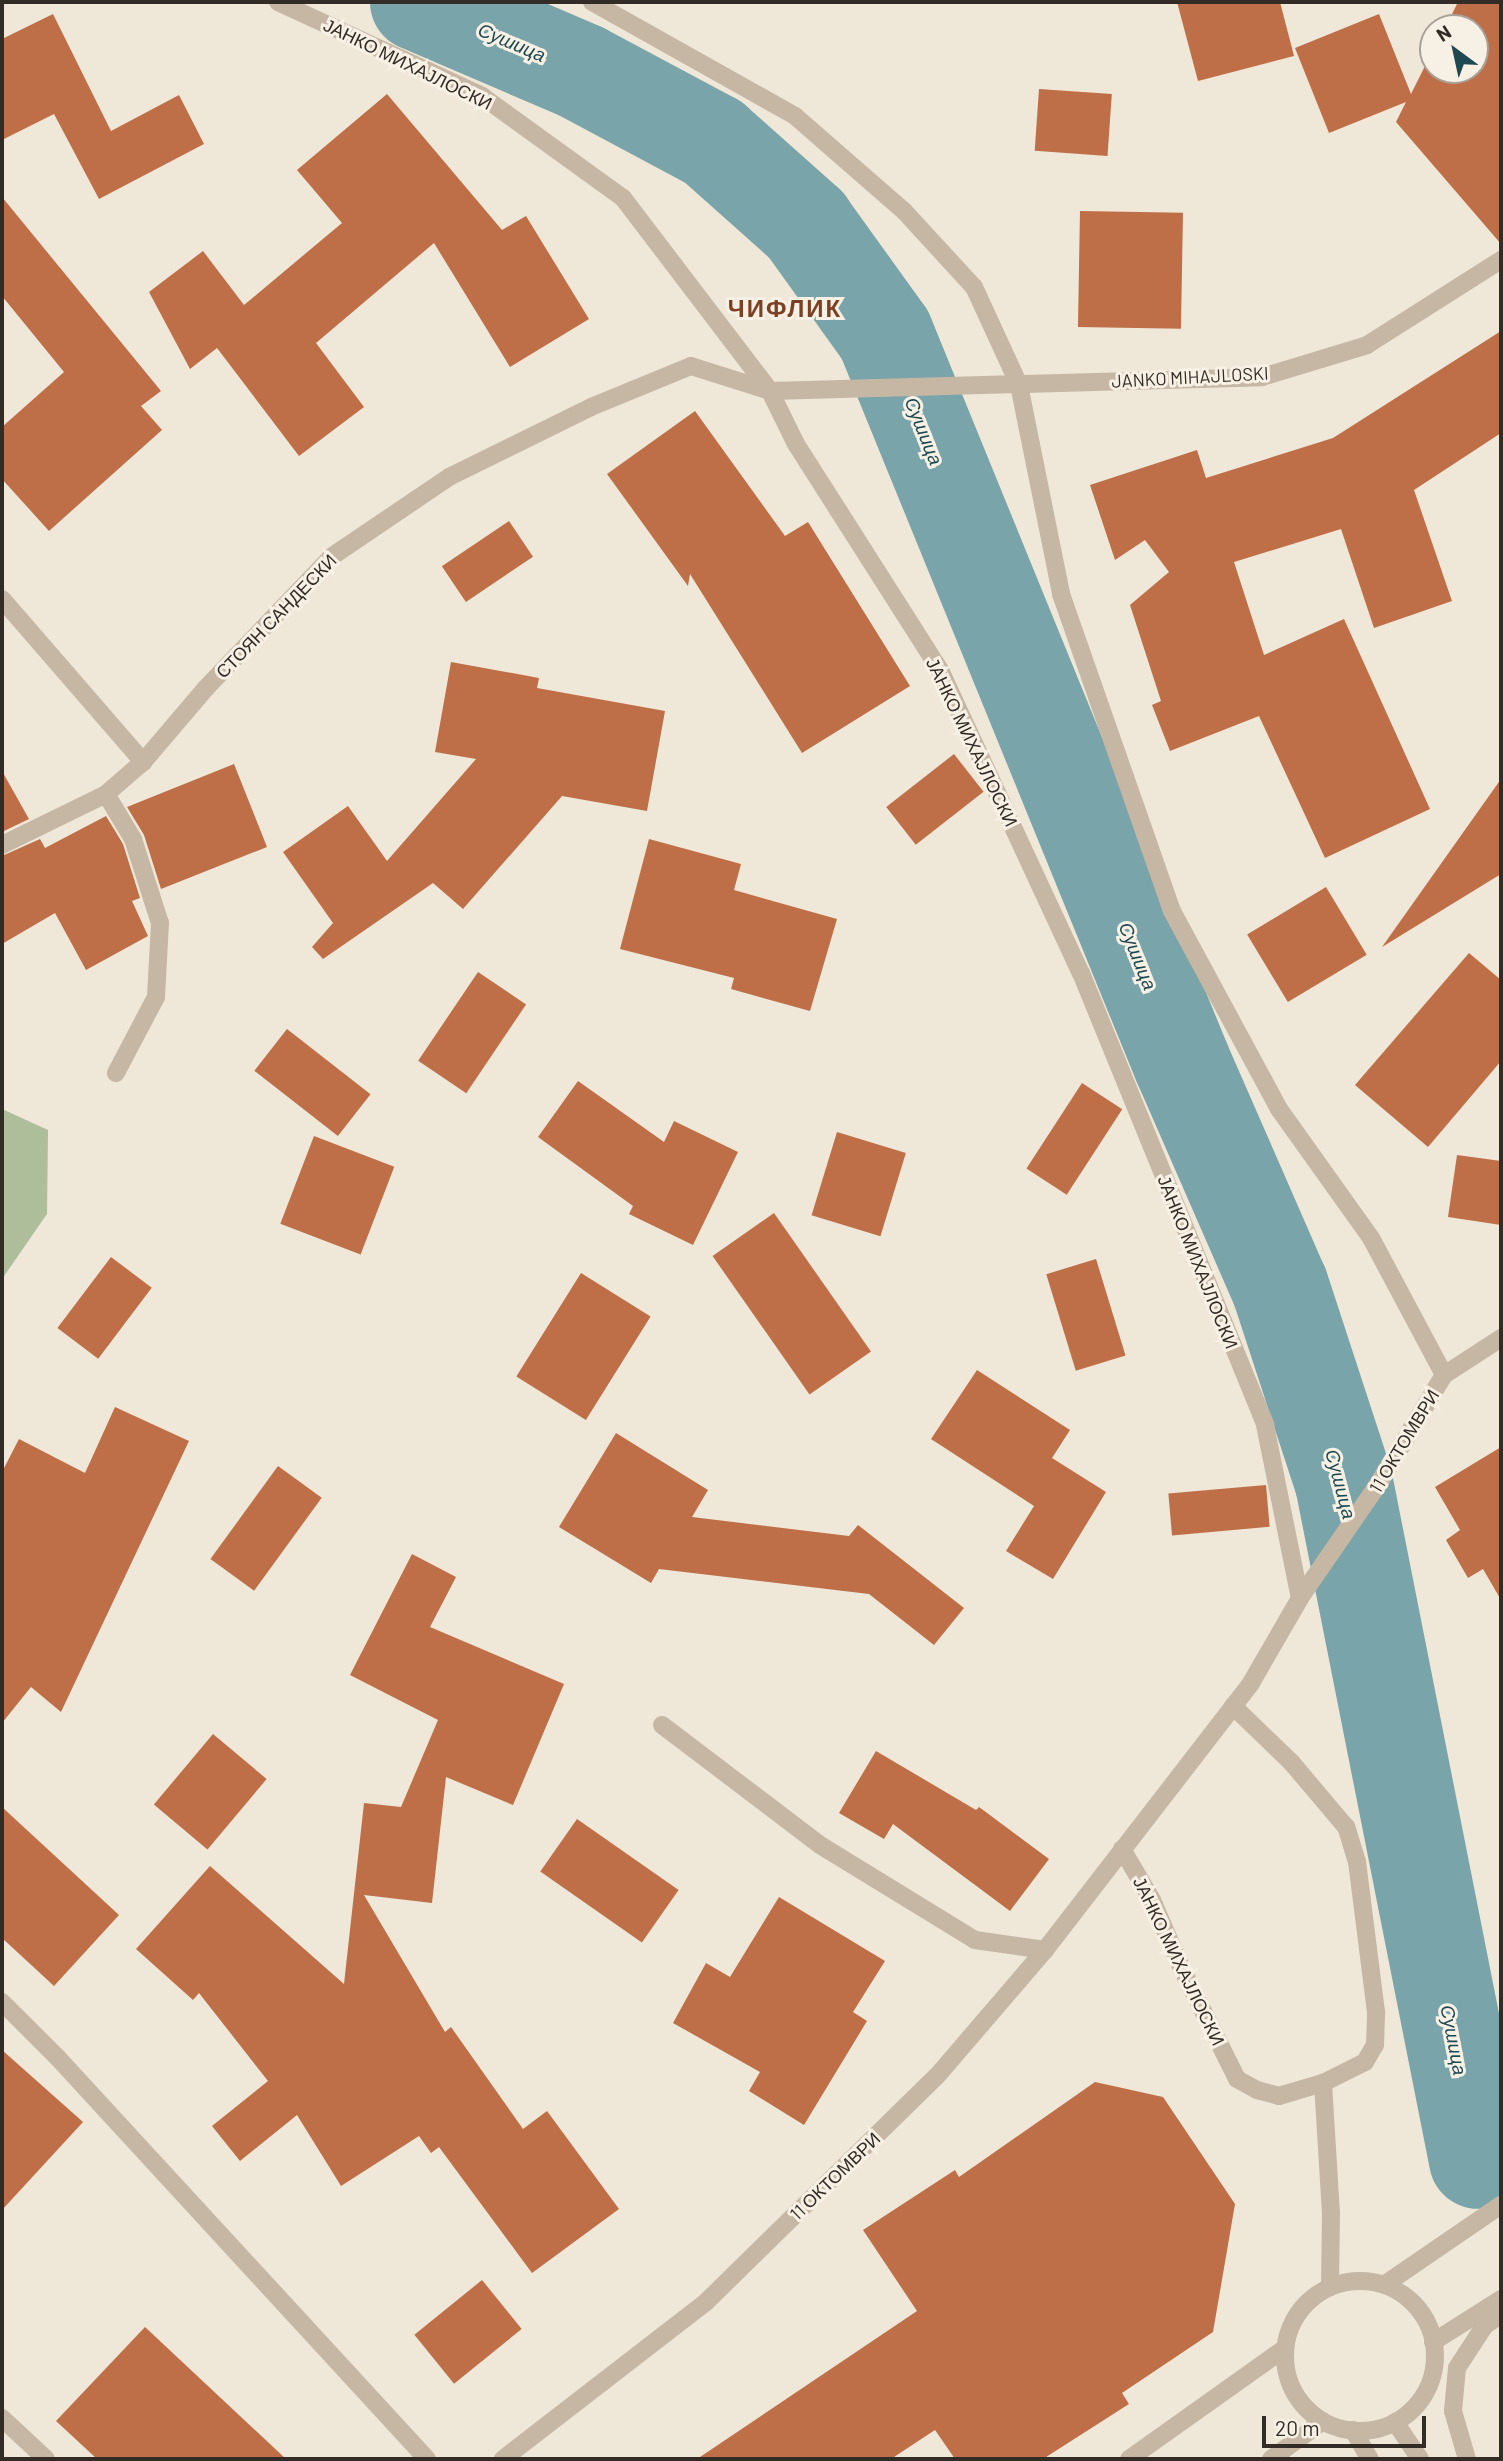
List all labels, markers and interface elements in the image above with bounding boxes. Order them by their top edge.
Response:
street label: ЈАНКО МИХАЈЛОСКИ [320,14,496,114]
north arrow [1419,14,1489,84]
water label: Сушица [475,18,549,66]
text: N [1432,20,1455,46]
district label: ЧИФЛИК [729,294,841,322]
street label: JANKO MIHAJLOSKI [1111,362,1269,392]
water label: Сушица [900,394,948,468]
street label: СТОЯН САНДЕСКИ [211,550,341,682]
street label: ЈАНКО МИХАЈЛОСКИ [922,654,1022,830]
water label: Сушица [1114,919,1162,993]
street label: ЈАНКО МИХАЈЛОСКИ [1153,1172,1243,1352]
street label: 11 ОКТОМВРИ [1365,1385,1443,1497]
water label: Сушица [1321,1447,1361,1521]
street label: ЈАНКО МИХАЈЛОСКИ [1129,1873,1229,2049]
water label: Сушица [1436,2003,1472,2077]
street label: 11 ОКТОМВРИ [785,2128,885,2224]
scale bar [1265,2402,1430,2446]
text: 20 m [1275,2415,1320,2440]

